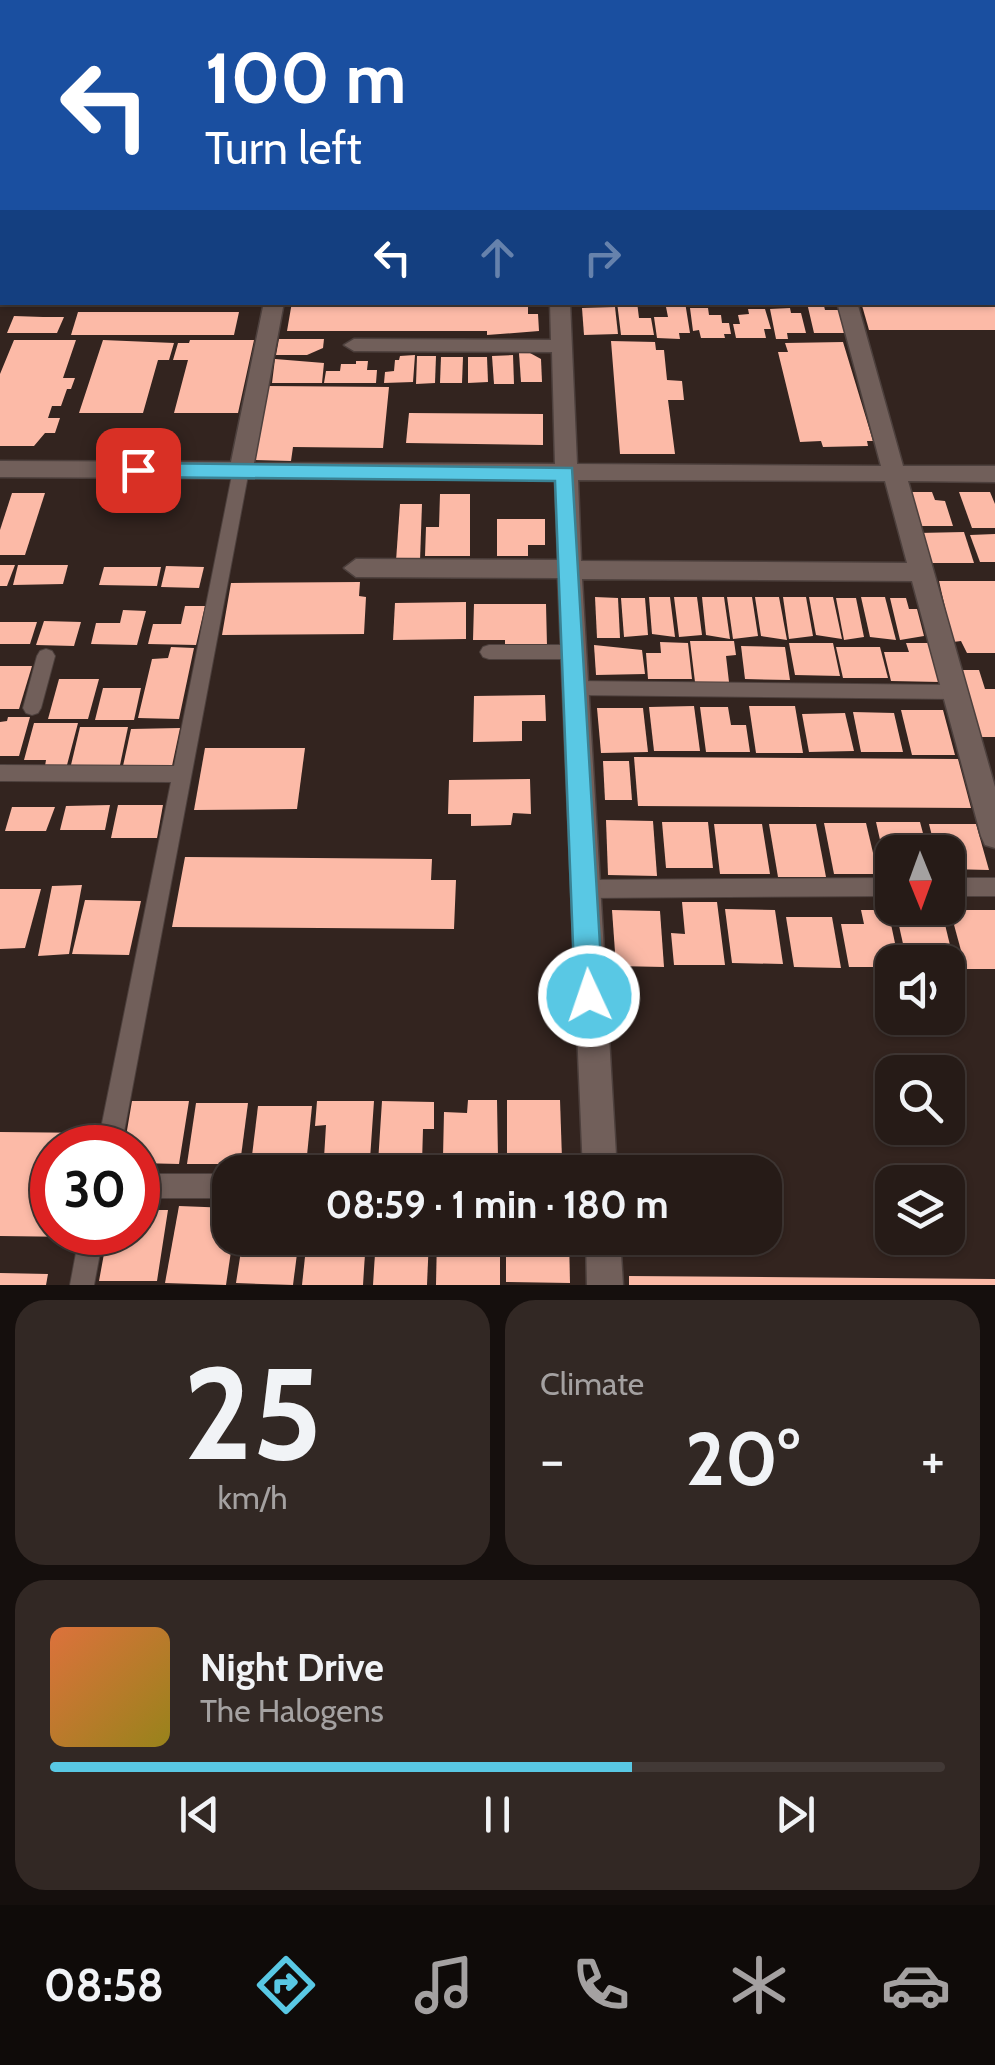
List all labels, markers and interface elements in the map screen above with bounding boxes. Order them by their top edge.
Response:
text: 100 m [205,35,406,121]
icon: left [40,40,170,170]
text: Turn left [205,121,362,175]
icon: left [365,230,420,285]
icon: ahead [470,230,525,285]
icon: right [575,230,630,285]
pin [96,428,181,513]
icon: arrive [111,443,166,498]
north arrow [875,835,965,925]
map controls [875,835,965,1255]
position arrow [537,944,641,1048]
button: sound [875,945,965,1035]
button: search [875,1055,965,1145]
speed limit sign: 30 [30,1125,160,1255]
button: layers [875,1165,965,1255]
text: 08:59 · 1 min · 180 m [326,1181,668,1228]
text: 25 [183,1334,322,1492]
text: Climate [540,1364,644,1403]
text: 20° [685,1413,800,1504]
text: − [540,1426,564,1493]
text: + [921,1426,945,1493]
text: km/h [217,1478,288,1517]
text: Night Drive [200,1644,384,1691]
text: The Halogens [200,1691,384,1730]
icon: previous [172,1787,227,1842]
icon: pause [470,1787,525,1842]
icon: next [768,1787,823,1842]
icon: directions [251,1950,321,2020]
icon: music [409,1950,479,2020]
icon: phone [566,1950,636,2020]
icon: climate [724,1950,794,2020]
icon: car [881,1950,951,2020]
text: 08:58 [44,1958,164,2012]

